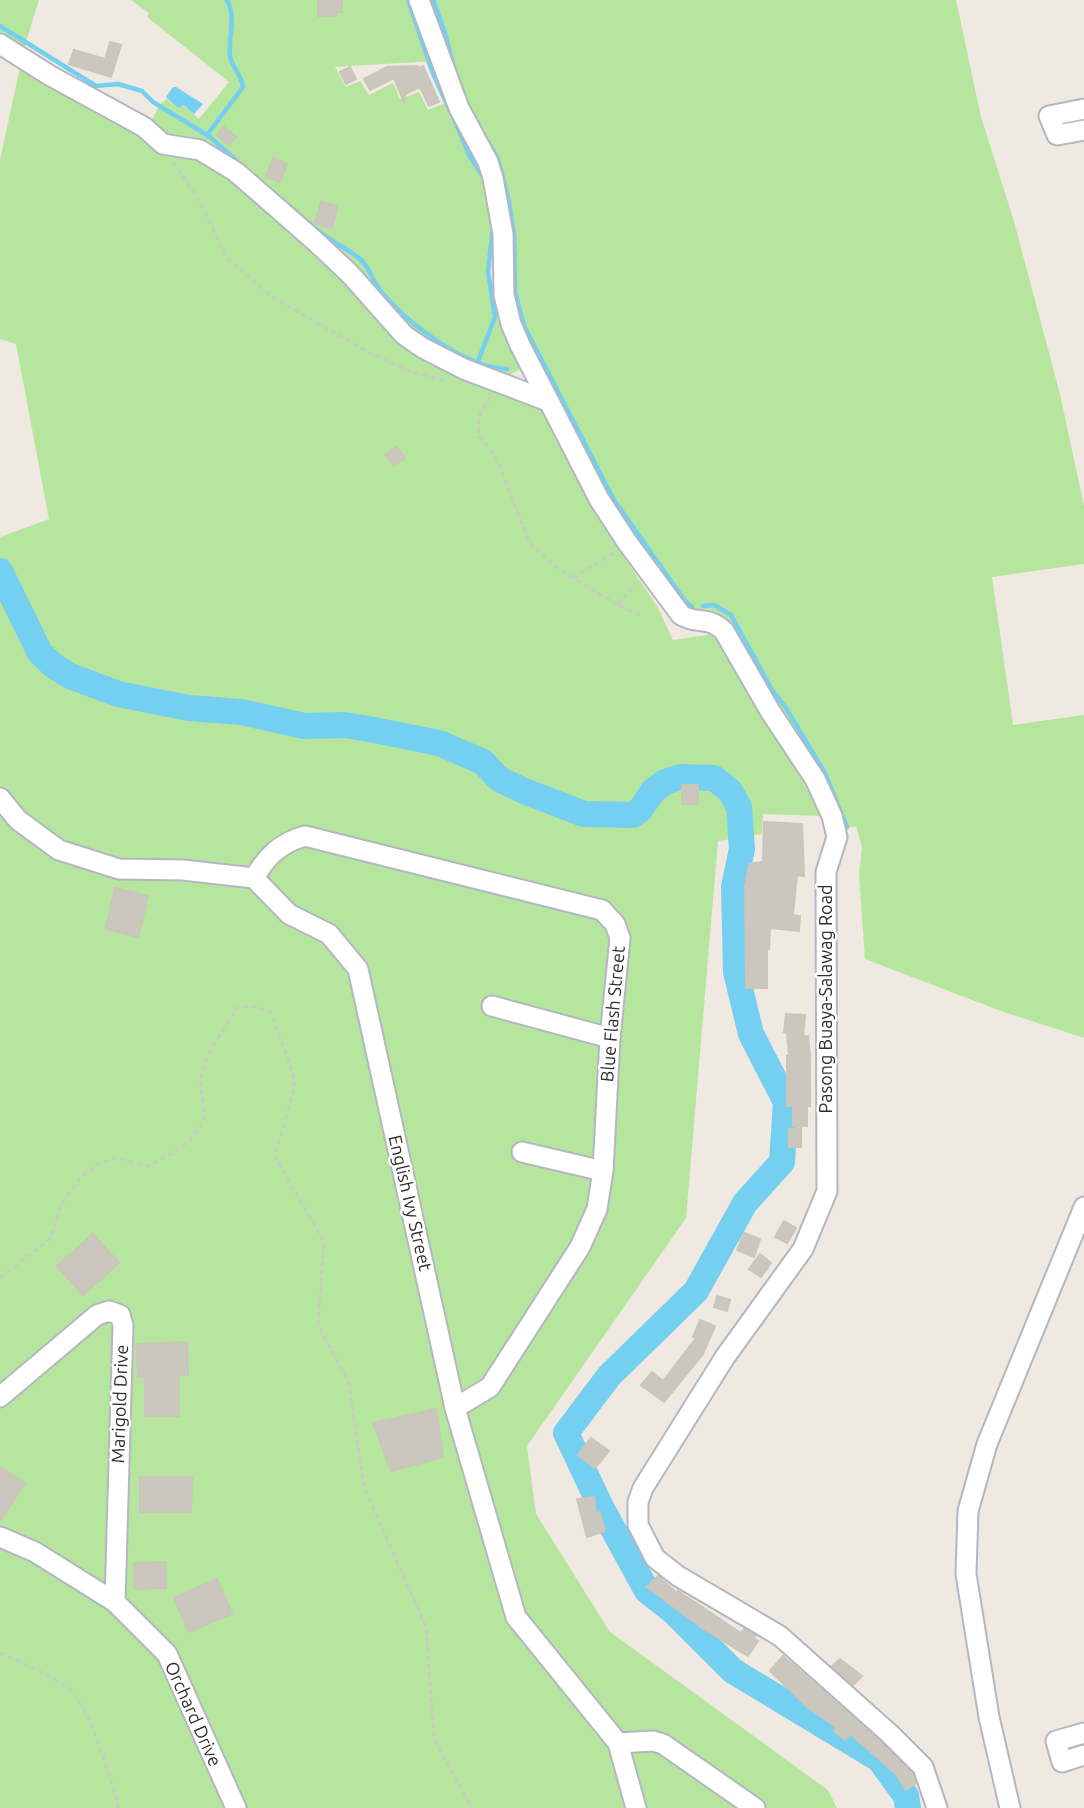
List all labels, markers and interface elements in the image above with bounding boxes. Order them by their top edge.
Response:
street label: Pasong Buaya-Salawag Road [815,885,835,1113]
street label: Blue Flash Street [596,945,628,1083]
street label: English Ivy Street [386,1133,436,1273]
street label: Marigold Drive [107,1344,131,1464]
street label: Orchard Drive [162,1658,226,1769]

